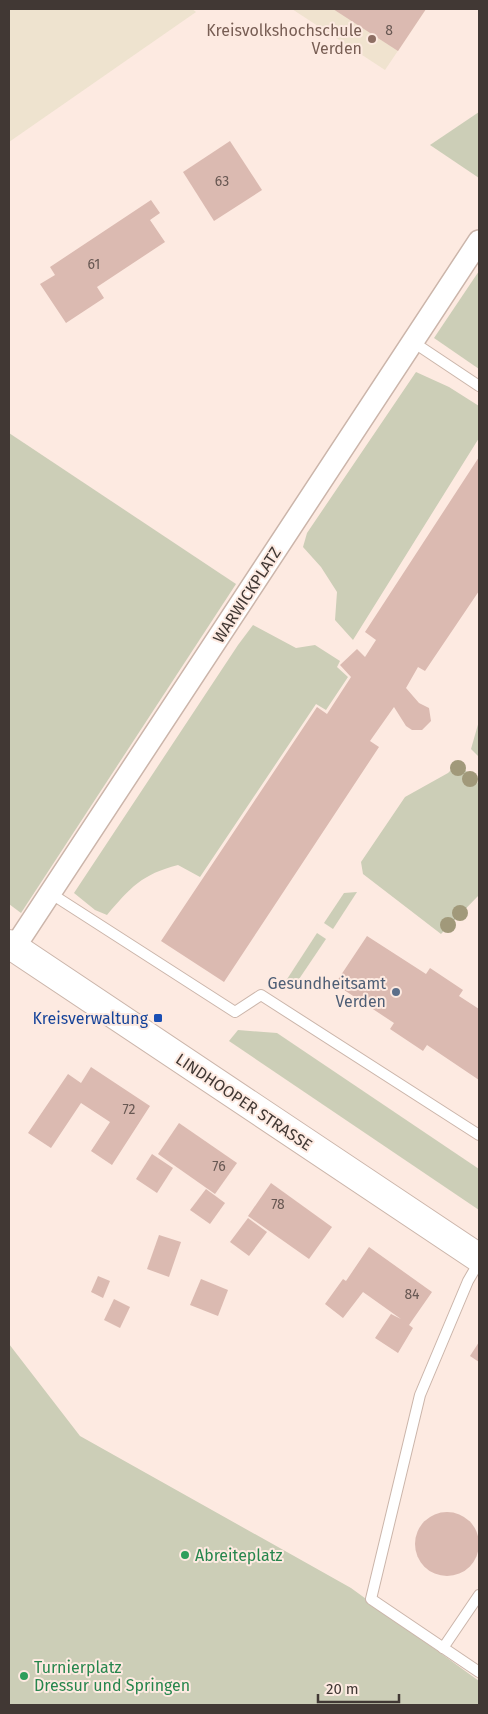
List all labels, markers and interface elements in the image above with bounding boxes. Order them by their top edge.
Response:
place label: Kreisvolkshochschule Verden [206,21,362,58]
house number: 8 [385,22,393,39]
marker: Kreisvolkshochschule Verden [366,33,378,45]
house number: 63 [215,173,229,190]
house number: 61 [88,256,100,273]
street label: WARWICKPLATZ [209,544,285,646]
place label: Gesundheitsamt Verden [268,974,386,1011]
marker: Gesundheitsamt Verden [390,986,402,998]
place label: Kreisverwaltung [32,1009,149,1028]
marker: Kreisverwaltung [152,1012,164,1024]
street label: LINDHOOPER STRASSE [172,1049,316,1155]
house number: 72 [123,1101,136,1118]
house number: 76 [212,1158,226,1175]
house number: 78 [271,1196,285,1213]
house number: 84 [404,1286,420,1303]
place label: Abreiteplatz [195,1546,282,1565]
marker: Abreiteplatz [179,1549,191,1561]
place label: Turnierplatz Dressur und Springen [34,1658,190,1695]
marker: Turnierplatz Dressur und Springen [18,1670,30,1682]
scale bar [318,1672,399,1704]
text: 20 m [326,1680,359,1698]

